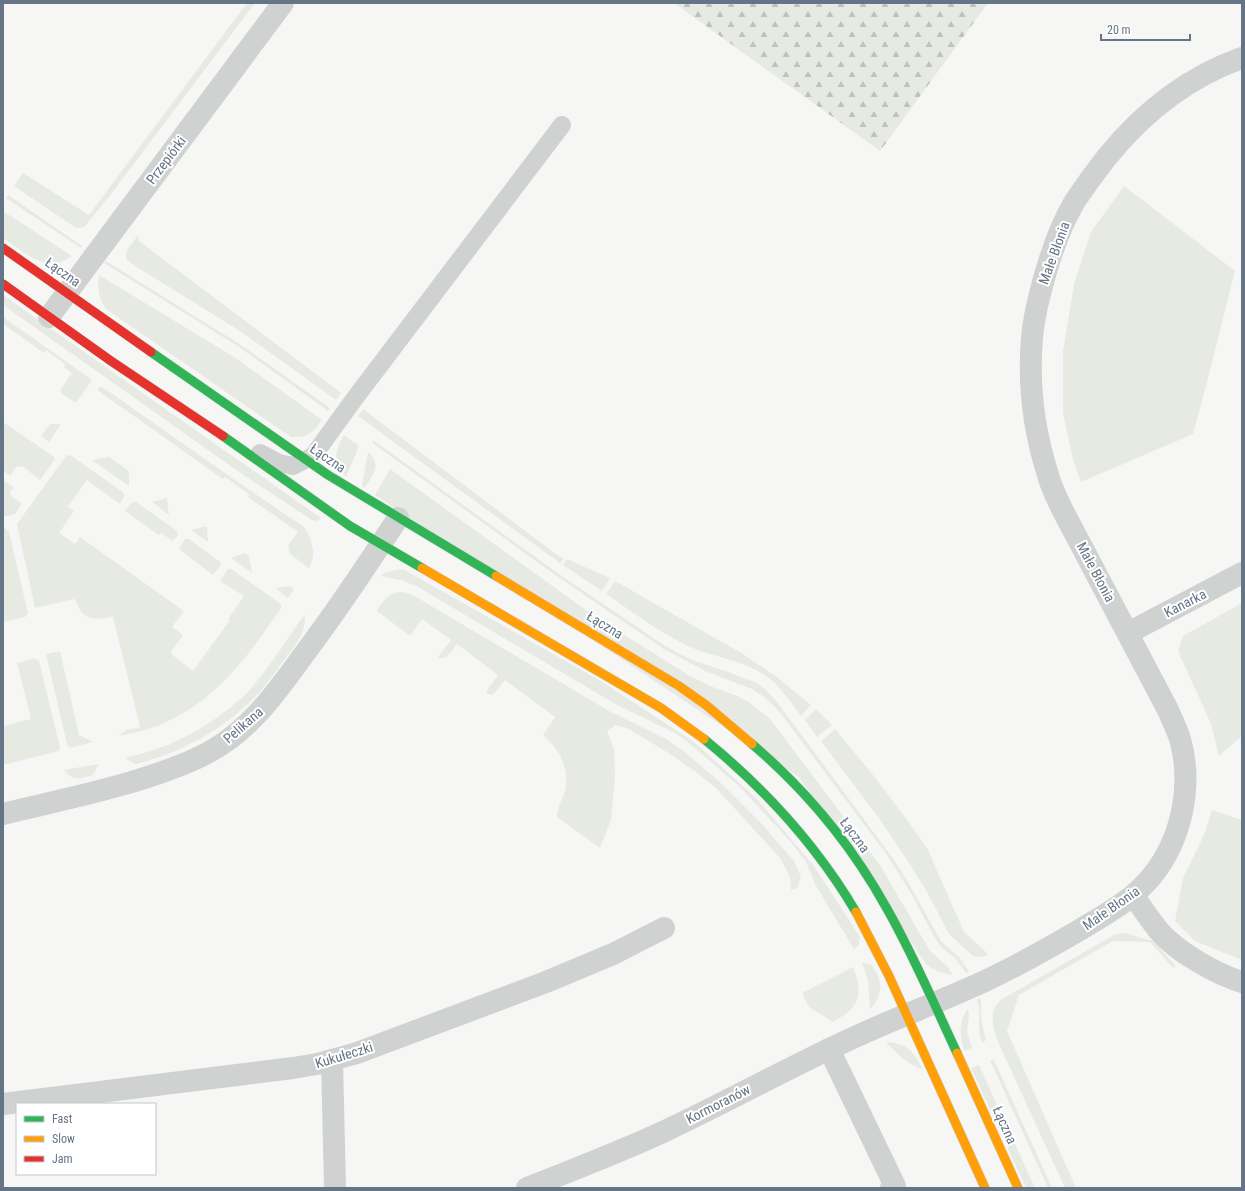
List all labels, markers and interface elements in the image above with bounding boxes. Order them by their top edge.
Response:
scale bar [1101,16,1190,42]
text: 20 m [1107,23,1131,37]
street label: Przepiórki [143,133,189,187]
street label: Małe Błonia [1035,220,1073,286]
street label: Łączna [42,254,84,290]
street label: Łączna [307,440,349,476]
street label: Małe Błonia [1074,539,1118,605]
street label: Kanarka [1161,586,1209,620]
street label: Łączna [584,608,626,642]
street label: Pelikana [220,703,266,747]
street label: Łączna [837,814,873,856]
street label: Małe Błonia [1080,883,1142,933]
street label: Kukułeczki [313,1039,375,1071]
street label: Kormoranów [683,1081,753,1127]
legend [16,1103,156,1175]
street label: Łączna [990,1104,1020,1146]
text: Fast [52,1112,73,1126]
text: Slow [52,1132,75,1146]
text: Jam [52,1152,73,1166]

